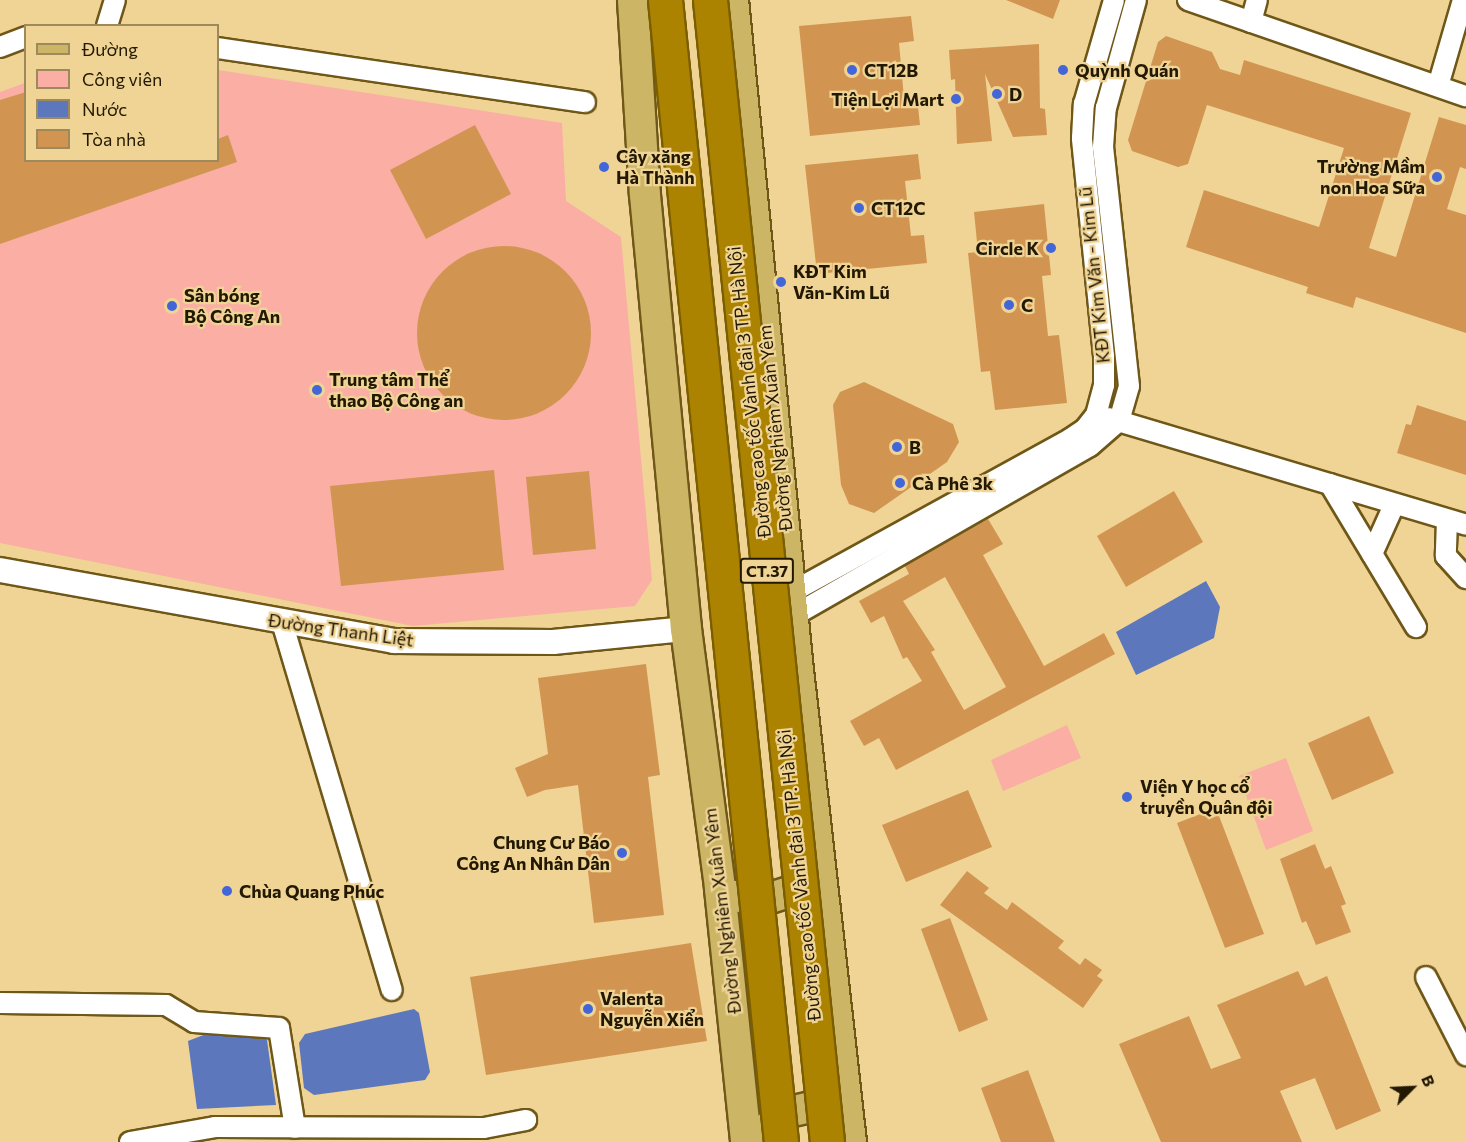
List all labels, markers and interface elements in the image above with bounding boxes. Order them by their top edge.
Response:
legend [24,24,219,162]
text: Đường [82,38,138,60]
place label: CT12B [864,59,918,81]
place label: Quỳnh Quán [1075,59,1179,81]
marker: CT12B [845,63,859,77]
marker: Quỳnh Quán [1056,63,1070,77]
text: Công viên [82,68,162,90]
place label: D [1009,83,1022,105]
marker: D [990,87,1004,101]
place label: Tiện Lợi Mart [831,88,944,110]
marker: Tiện Lợi Mart [949,92,963,106]
text: Nước [82,98,127,120]
text: Tòa nhà [82,128,146,150]
place label: Cây xăng Hà Thành [616,146,695,188]
place label: Trường Mầm non Hoa Sữa [1317,156,1425,198]
marker: Cây xăng Hà Thành [597,160,611,174]
marker: Trường Mầm non Hoa Sữa [1430,170,1444,184]
street label: KĐT Kim Văn - Kim Lũ [1074,186,1114,364]
place label: CT12C [871,197,926,219]
marker: CT12C [852,201,866,215]
place label: Circle K [975,237,1039,259]
marker: Circle K [1044,241,1058,255]
street label: Đường cao tốc Vành đai 3 TP. Hà Nội [723,245,775,539]
place label: KĐT Kim Văn-Kim Lũ [793,261,890,304]
marker: KĐT Kim Văn-Kim Lũ [774,275,788,289]
place label: Sân bóng Bộ Công An [184,285,280,328]
place label: C [1021,294,1033,316]
marker: C [1002,298,1016,312]
marker: Sân bóng Bộ Công An [165,299,179,313]
street label: Đường Nghiêm Xuân Yêm [753,324,797,532]
place label: Trung tâm Thể thao Bộ Công an [329,369,464,412]
marker: Trung tâm Thể thao Bộ Công an [310,383,324,397]
place label: B [909,436,921,458]
marker: B [890,440,904,454]
place label: Cà Phê 3k [912,472,993,494]
marker: Cà Phê 3k [893,476,907,490]
road number: CT.37 [738,558,795,584]
street label: Đường Thanh Liệt [267,609,415,651]
street label: Đường cao tốc Vành đai 3 TP. Hà Nội [773,728,825,1022]
place label: Viện Y học cổ truyền Quân đội [1140,776,1273,818]
marker: Viện Y học cổ truyền Quân đội [1118,788,1136,806]
street label: Đường Nghiêm Xuân Yêm [699,807,745,1015]
place label: Chung Cư Báo Công An Nhân Dân [456,832,610,874]
marker: Chung Cư Báo Công An Nhân Dân [615,846,629,860]
place label: Chùa Quang Phúc [239,880,384,902]
marker: Chùa Quang Phúc [220,884,234,898]
place label: Valenta Nguyễn Xiển [600,988,704,1030]
marker: Valenta Nguyễn Xiển [581,1002,595,1016]
north arrow [1382,1058,1442,1118]
text: B [1418,1072,1440,1089]

